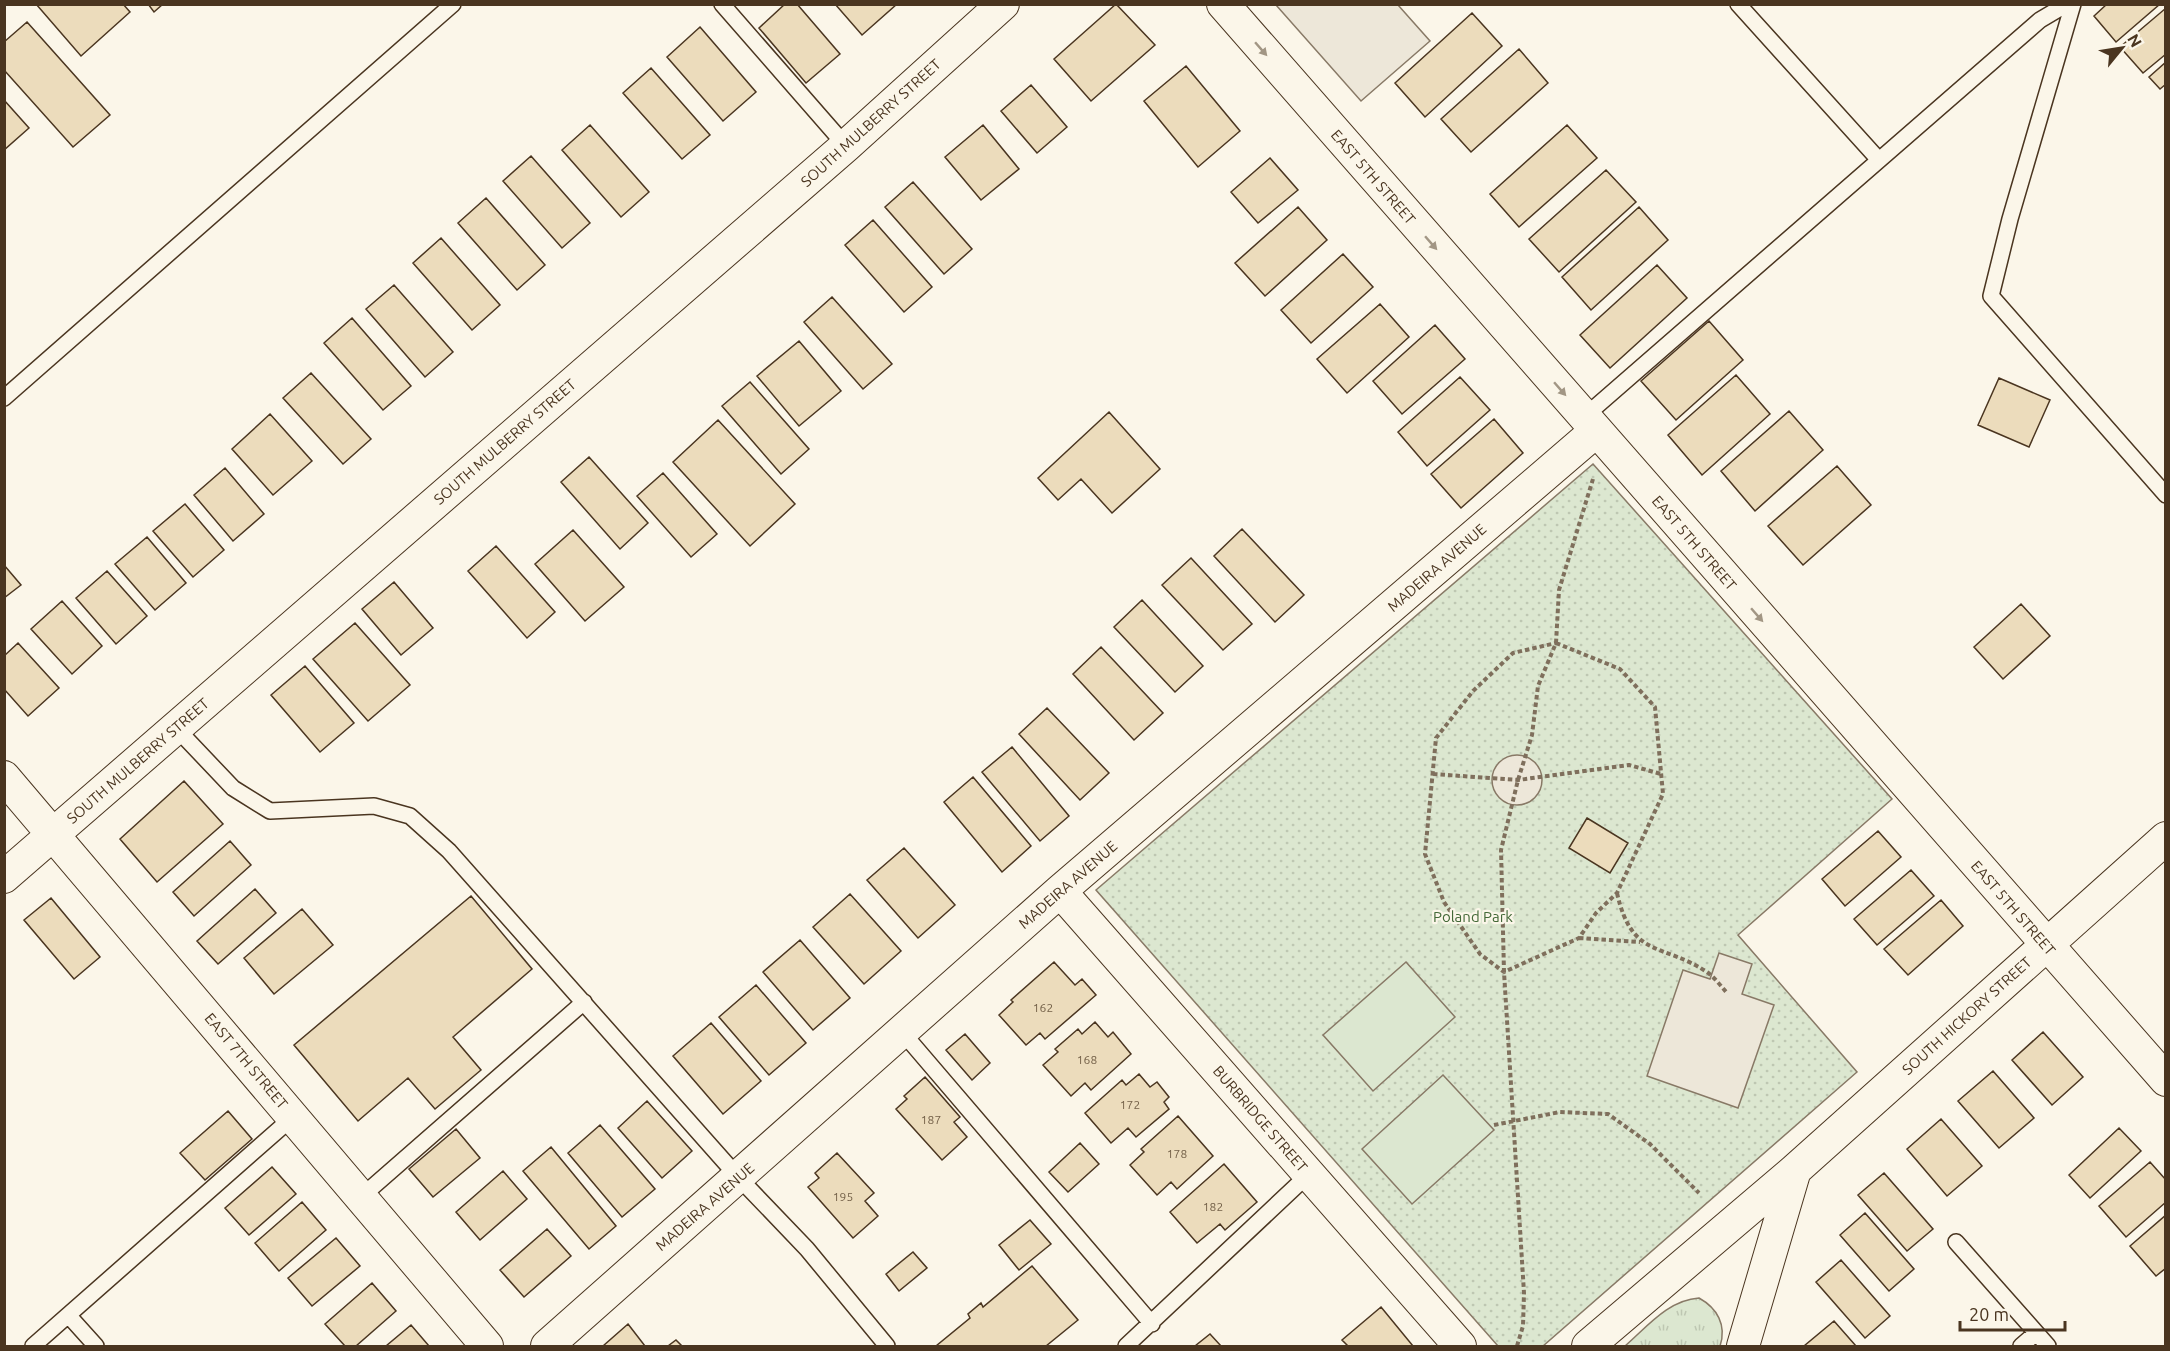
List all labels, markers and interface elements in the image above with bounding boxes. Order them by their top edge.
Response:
north arrow [2092,18,2152,78]
text: N [2124,31,2146,50]
one-way arrow [1254,41,1267,56]
street label: SOUTH MULBERRY STREET [797,55,945,190]
street label: EAST 5TH STREET [1328,126,1419,228]
one-way arrow [1424,235,1437,250]
street label: SOUTH MULBERRY STREET [430,375,579,508]
one-way arrow [1553,381,1566,396]
street label: EAST 5TH STREET [1649,492,1740,594]
street label: MADEIRA AVENUE [1384,520,1489,615]
one-way arrow [1750,607,1763,622]
street label: SOUTH MULBERRY STREET [63,694,212,827]
street label: MADEIRA AVENUE [1015,837,1120,932]
street label: EAST 5TH STREET [1968,857,2059,959]
park label: Poland Park [1433,908,1513,925]
street label: SOUTH HICKORY STREET [1899,953,2035,1078]
house number: 162 [1033,1001,1053,1014]
street label: EAST 7TH STREET [201,1009,292,1112]
house number: 168 [1077,1053,1097,1066]
street label: BURBRIDGE STREET [1210,1062,1311,1176]
house number: 172 [1120,1098,1140,1111]
house number: 187 [921,1113,941,1126]
house number: 178 [1167,1147,1187,1160]
street label: MADEIRA AVENUE [652,1159,757,1254]
house number: 195 [833,1190,853,1203]
house number: 182 [1203,1200,1223,1213]
scale bar [1960,1294,2065,1332]
text: 20 m [1969,1304,2009,1324]

